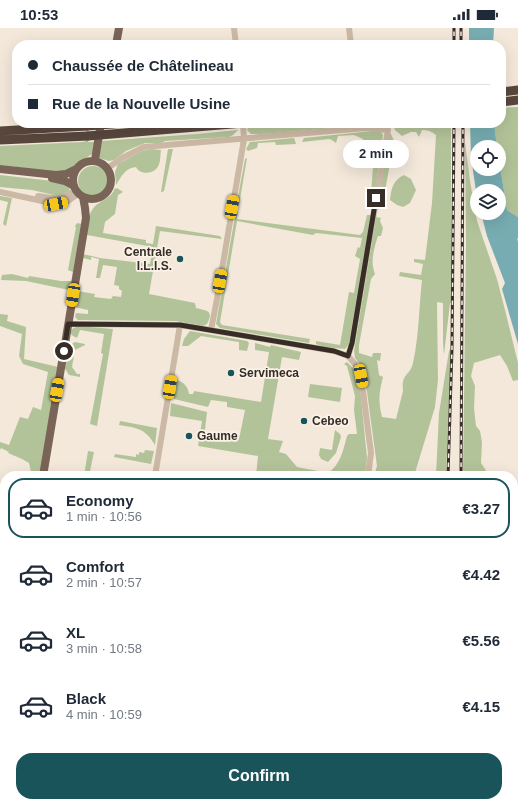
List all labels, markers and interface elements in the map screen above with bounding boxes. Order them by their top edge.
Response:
text: 10:53 [20,6,58,23]
text: Chaussée de Châtelineau [52,57,234,74]
text: Rue de la Nouvelle Usine [52,95,230,112]
callout: 2 min [343,140,409,168]
map controls [470,140,506,220]
button: locate [470,140,506,176]
text: 2 min [359,146,393,161]
button: layers [470,184,506,220]
route end [367,189,385,207]
car [224,194,240,220]
car [43,196,69,212]
place label: Centrale I.L.I.S. [124,245,172,273]
marker: Centrale I.L.I.S. [175,254,185,264]
car [212,268,228,294]
car [65,282,81,308]
route start [55,342,73,360]
car [353,363,369,389]
place label: Servimeca [239,366,299,380]
marker: Servimeca [226,368,236,378]
car [162,374,178,400]
car [49,377,65,403]
place label: Cebeo [312,414,349,428]
marker: Cebeo [299,416,309,426]
place label: Gaume [197,429,238,443]
marker: Gaume [184,431,194,441]
icon: car [18,490,54,526]
text: Economy [66,492,134,509]
text: €3.27 [462,500,500,517]
text: 1 min · 10:56 [66,509,142,524]
icon: car [18,556,54,592]
text: Comfort [66,558,124,575]
text: €4.42 [462,566,500,583]
text: 2 min · 10:57 [66,575,142,590]
icon: car [18,622,54,658]
text: XL [66,624,85,641]
text: €5.56 [462,632,500,649]
text: 3 min · 10:58 [66,641,142,656]
icon: car [18,688,54,724]
text: Black [66,690,106,707]
text: €4.15 [462,698,500,715]
text: 4 min · 10:59 [66,707,142,722]
button: Confirm [16,753,502,799]

